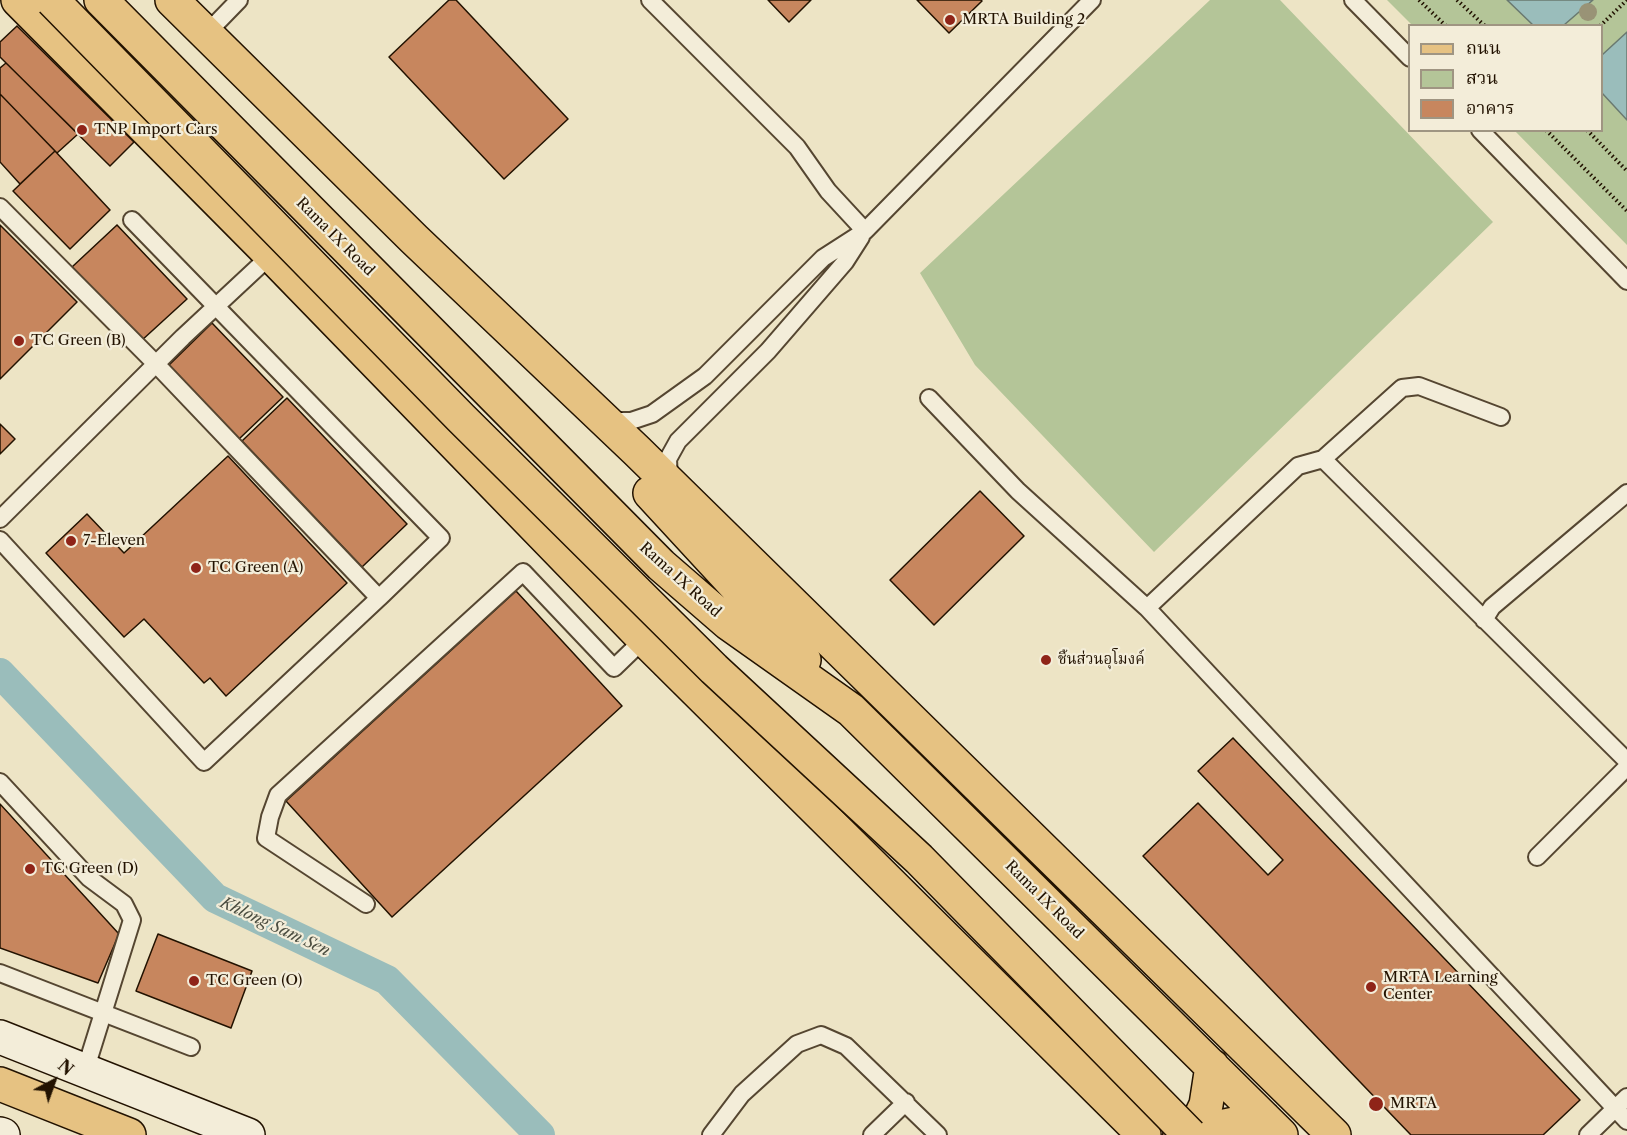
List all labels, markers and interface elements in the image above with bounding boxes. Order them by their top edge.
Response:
place label: MRTA Building 2 [962,11,1085,29]
marker: MRTA Building 2 [943,13,957,27]
legend [1408,24,1603,132]
text: ถนน [1466,37,1501,59]
text: สวน [1466,67,1498,89]
text: อาคาร [1466,97,1515,119]
place label: TNP Import Cars [94,121,218,139]
marker: TNP Import Cars [75,123,89,137]
street label: Rama IX Road [292,194,378,280]
place label: TC Green (B) [31,332,126,350]
marker: TC Green (B) [12,334,26,348]
place label: 7-Eleven [83,532,145,550]
marker: 7-Eleven [64,534,78,548]
street label: Rama IX Road [636,539,724,621]
place label: TC Green (A) [208,559,303,577]
marker: TC Green (A) [189,561,203,575]
place label: ชิ้นส่วนอุโมงค์ [1058,651,1145,669]
marker: ชิ้นส่วนอุโมงค์ [1039,653,1053,667]
street label: Rama IX Road [1001,857,1087,943]
place label: TC Green (D) [42,860,138,878]
marker: TC Green (D) [23,862,37,876]
water label: Khlong Sam Sen [217,893,333,961]
place label: MRTA Learning Center [1383,969,1498,1004]
place label: TC Green (O) [206,972,302,990]
marker: TC Green (O) [187,974,201,988]
marker: MRTA Learning Center [1364,980,1378,994]
north arrow [24,1051,84,1111]
text: N [54,1055,78,1080]
marker: MRTA [1367,1095,1385,1113]
place label: MRTA [1390,1095,1437,1113]

